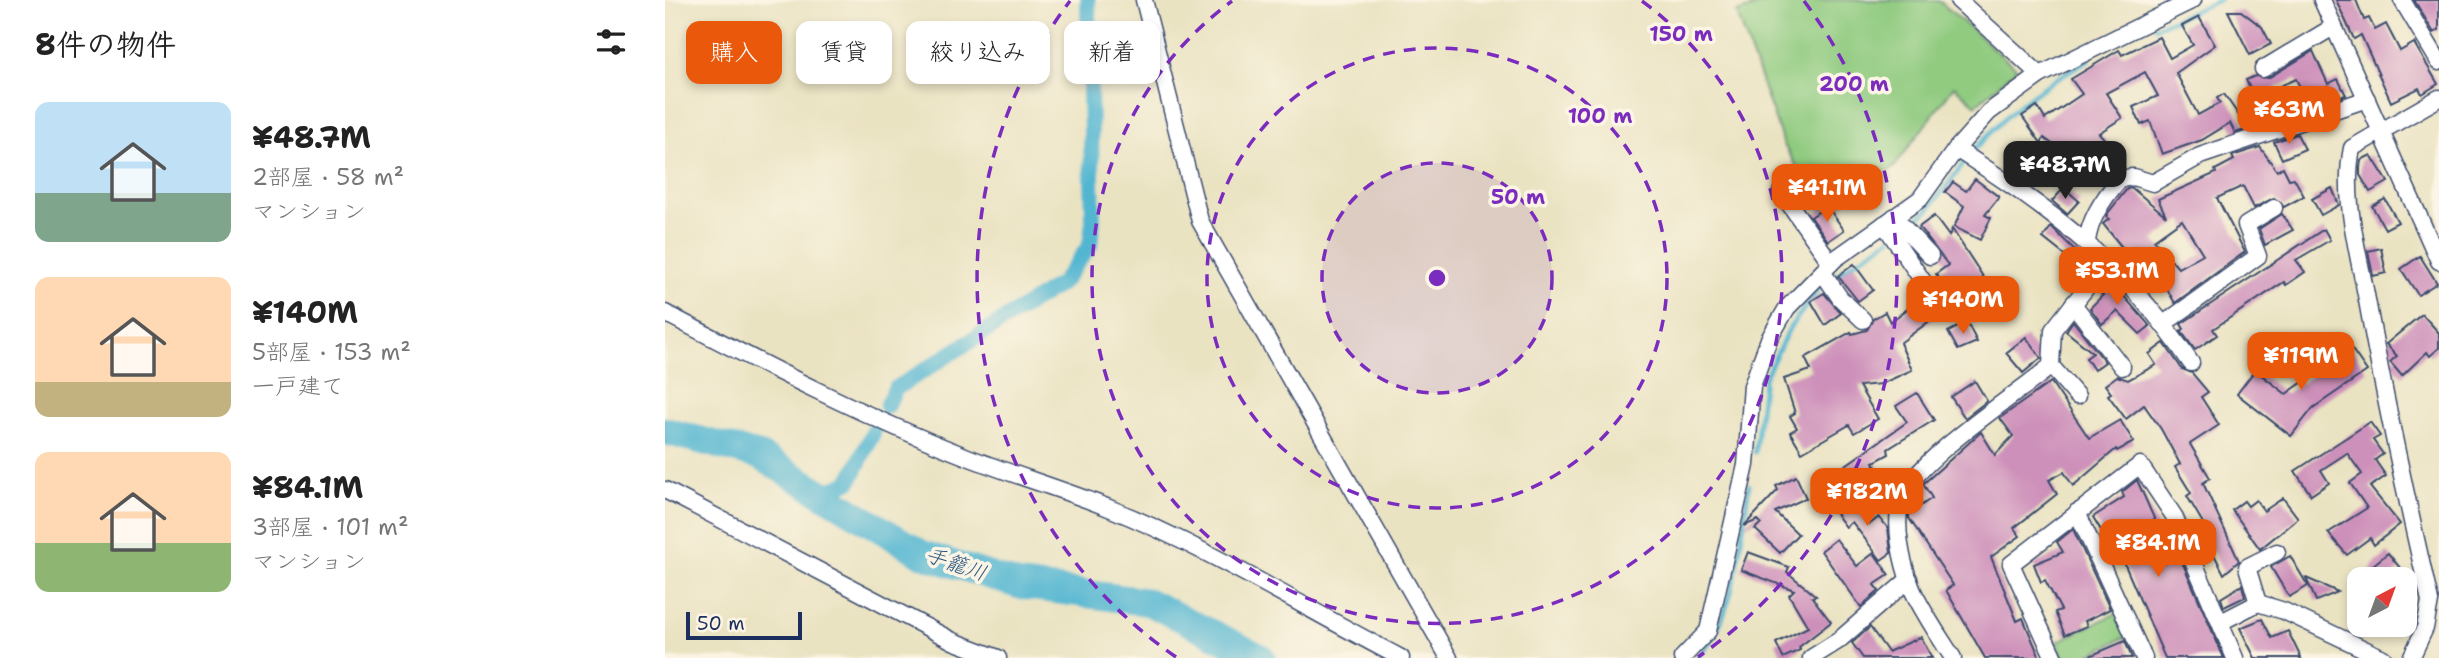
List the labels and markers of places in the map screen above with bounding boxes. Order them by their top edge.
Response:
pin: ¥63M [2248,86,2330,146]
pin: ¥48.7M [2008,142,2122,201]
pin: ¥41.1M [1770,164,1884,224]
pin: ¥53.1M [2060,247,2174,307]
centre of rings [1425,266,1449,290]
pin: ¥140M [1914,276,2012,336]
pin: ¥119M [2252,332,2350,392]
pin: ¥182M [1818,468,1916,528]
pin: ¥84.1M [2101,520,2215,579]

